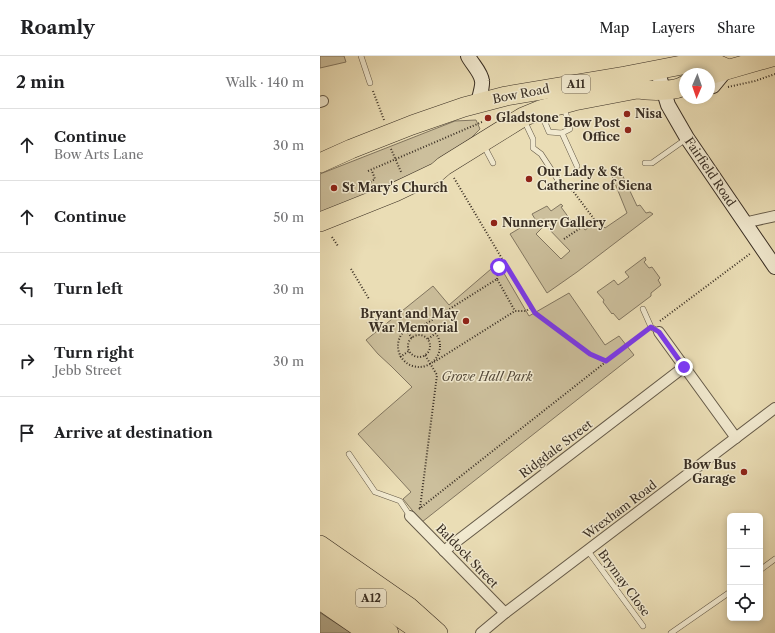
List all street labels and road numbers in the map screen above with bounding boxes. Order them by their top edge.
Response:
road number: A11 [562,75,590,93]
street label: Bow Road [491,80,551,106]
street label: Fairfield Road [682,134,740,210]
street label: Ridgdale Street [516,416,596,481]
street label: Wrexham Road [579,477,660,543]
street label: Baldock Street [433,521,502,591]
street label: Brymay Close [595,546,654,619]
road number: A12 [356,589,386,607]

